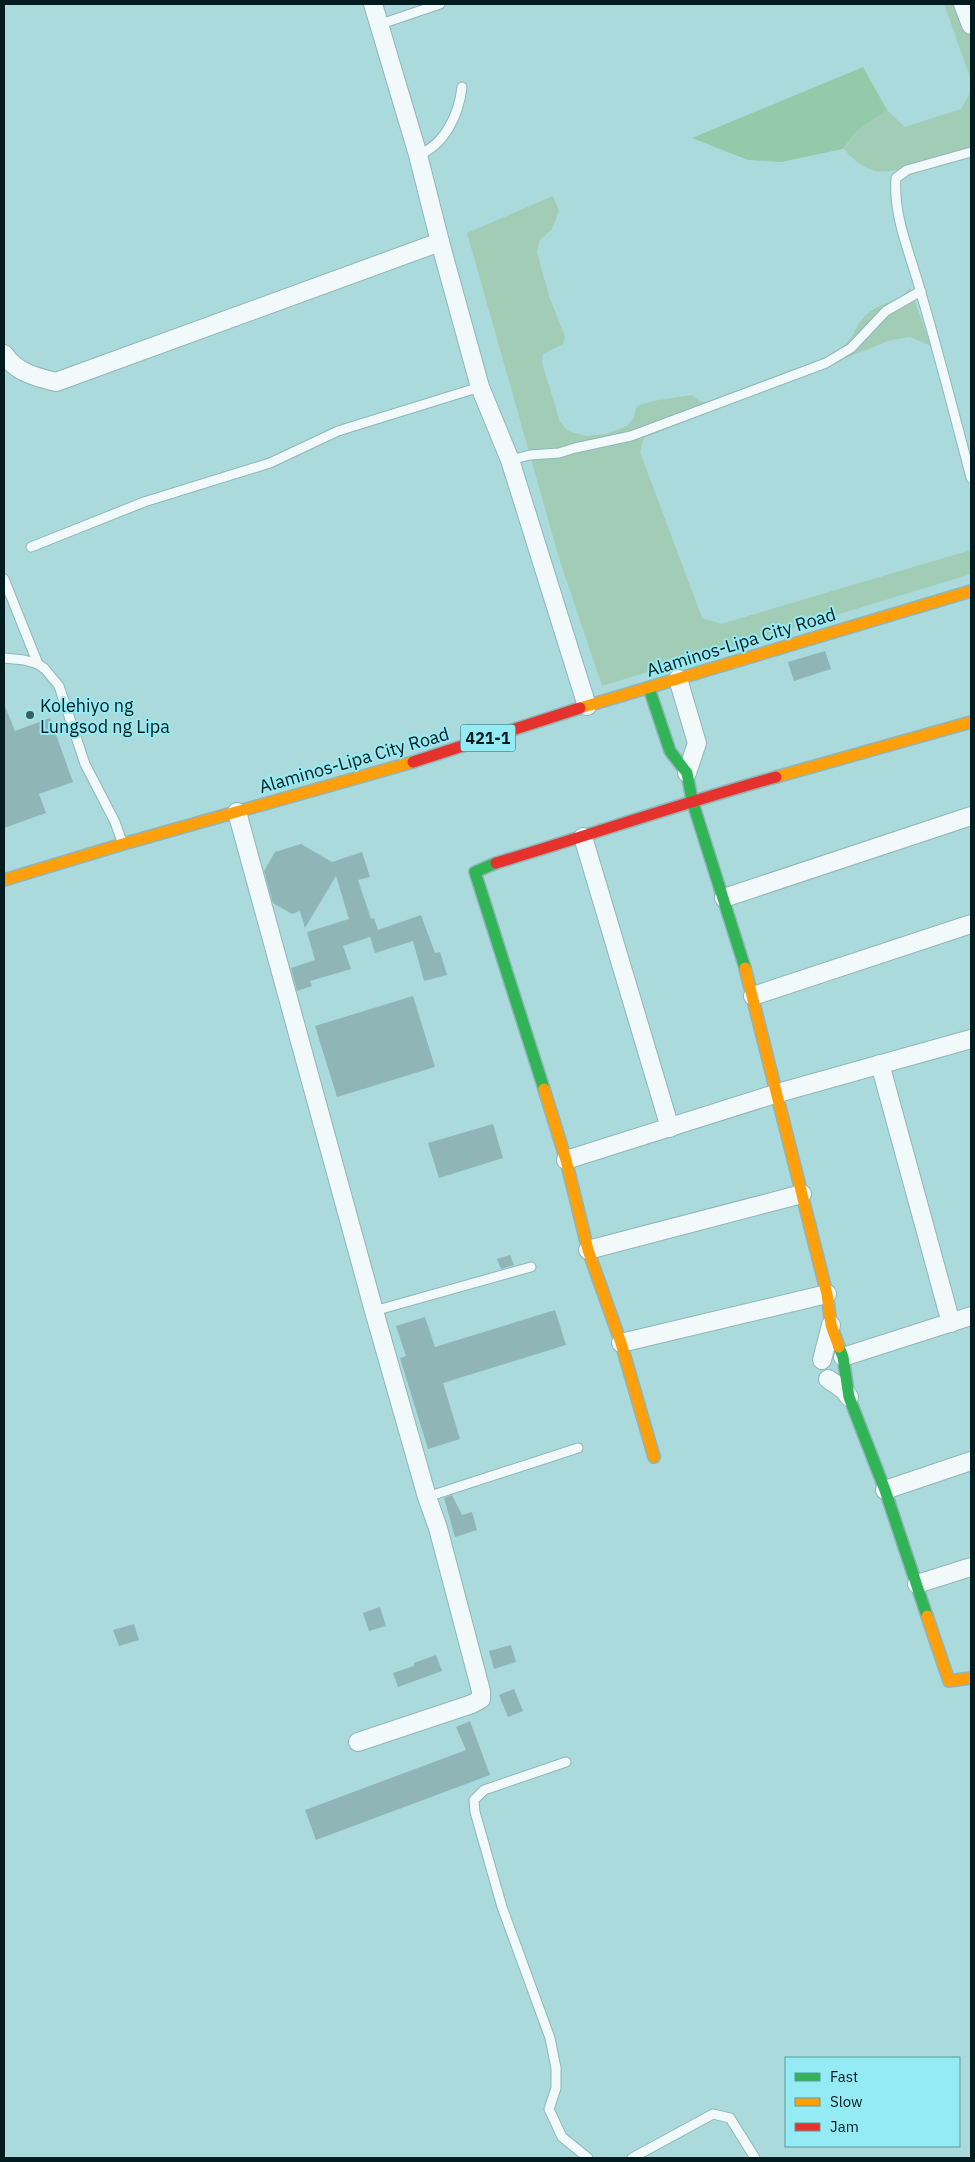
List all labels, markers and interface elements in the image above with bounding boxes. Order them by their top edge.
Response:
street label: Alaminos-Lipa City Road [644,602,838,682]
place label: Kolehiyo ng Lungsod ng Lipa [40,694,170,738]
marker: Kolehiyo ng Lungsod ng Lipa [24,709,36,721]
street label: Alaminos-Lipa City Road [256,722,452,798]
road number: 421-1 [460,724,516,751]
legend [785,2057,960,2147]
text: Fast [830,2067,858,2086]
text: Slow [830,2092,863,2111]
text: Jam [830,2117,859,2136]

